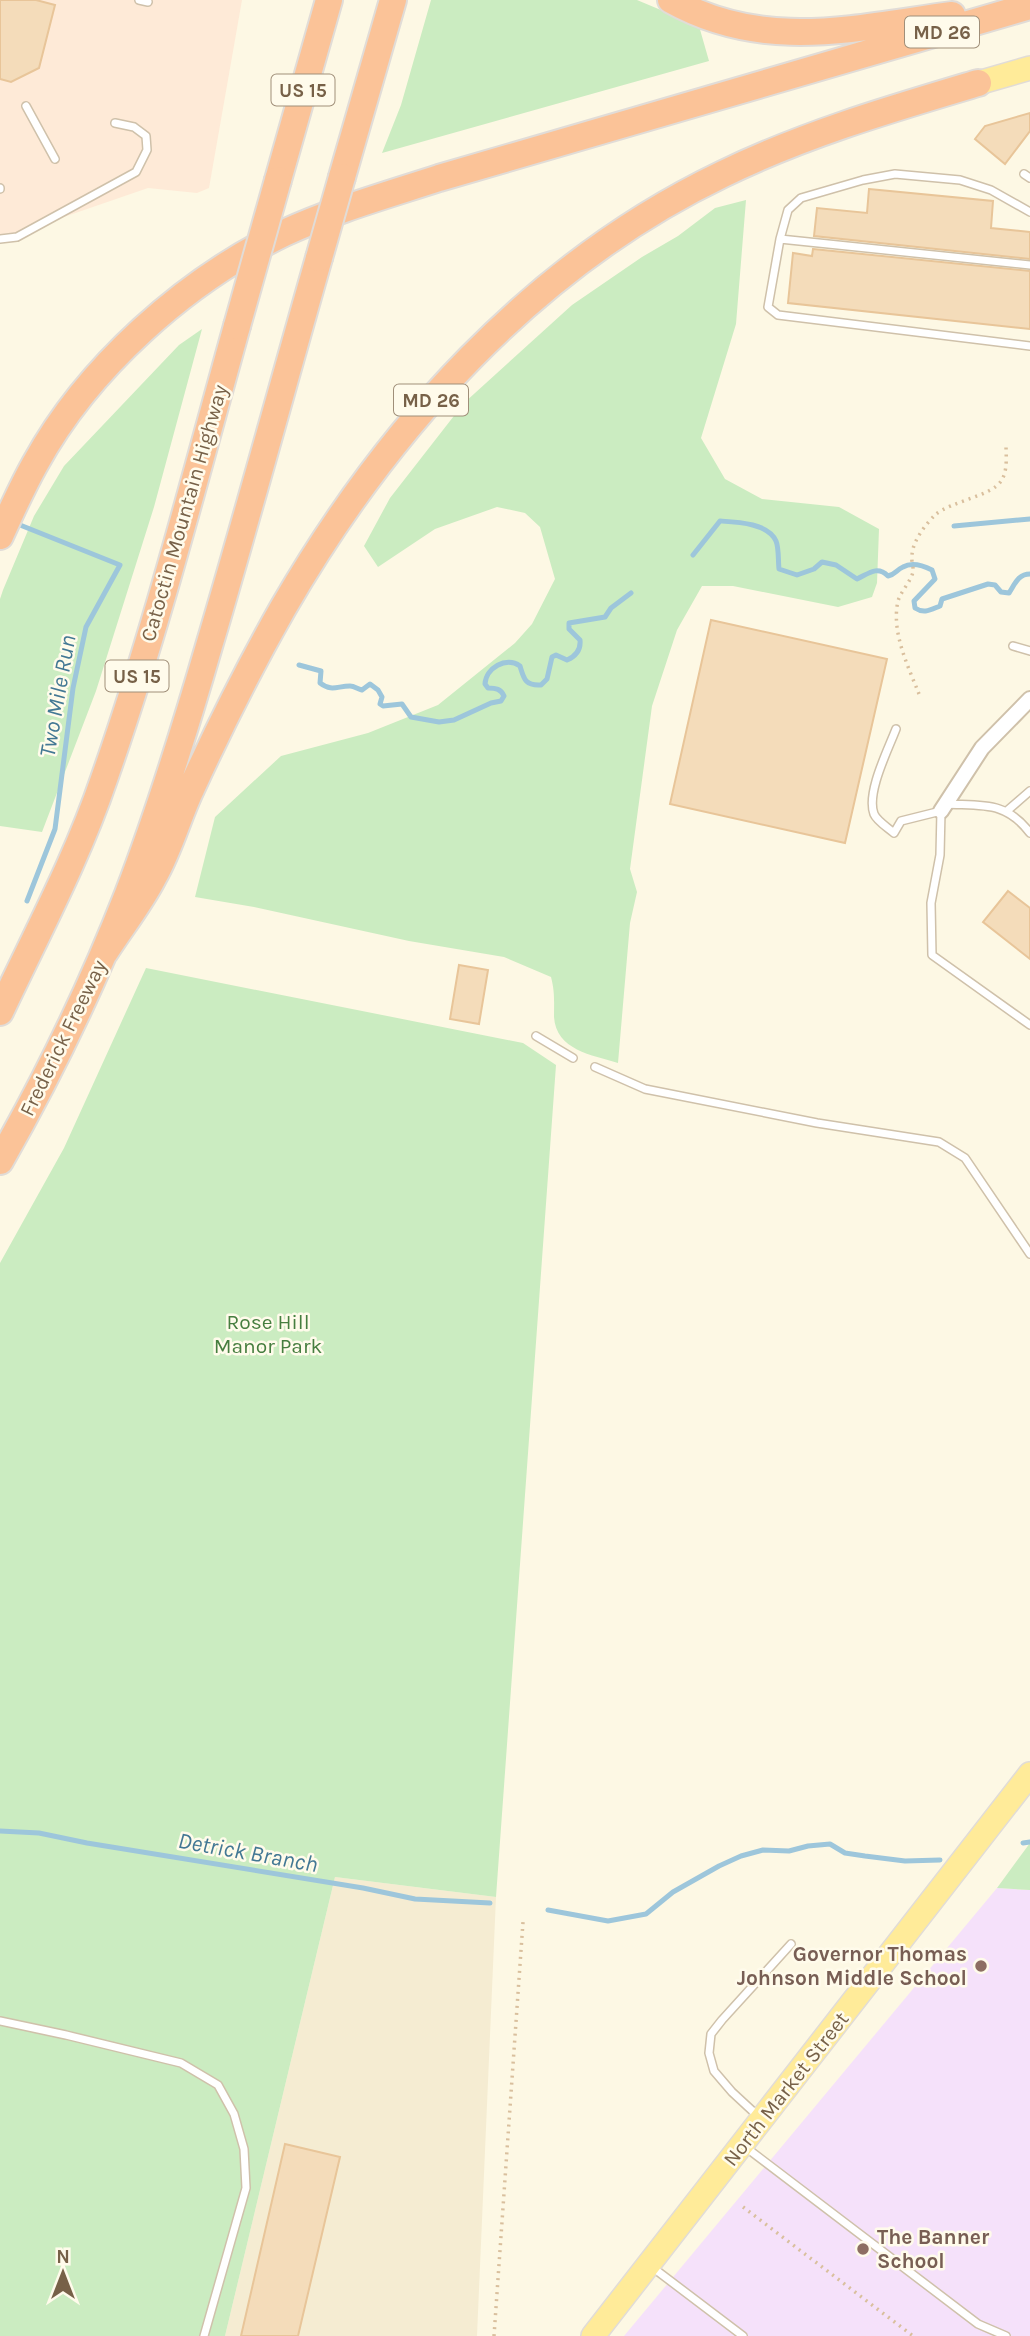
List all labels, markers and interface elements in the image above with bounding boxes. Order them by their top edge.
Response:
road number: MD 26 [905,16,979,48]
road number: US 15 [272,74,334,106]
street label: Catoctin Mountain Highway [136,382,232,644]
road number: MD 26 [394,384,468,416]
water label: Two Mile Run [33,633,82,759]
road number: US 15 [106,660,168,692]
street label: Frederick Freeway [15,956,111,1120]
park label: Rose Hill Manor Park [214,1310,323,1358]
water label: Detrick Branch [176,1827,320,1878]
place label: Governor Thomas Johnson Middle School [737,1942,967,1990]
marker: Governor Thomas Johnson Middle School [973,1958,989,1974]
street label: North Market Street [718,2007,854,2171]
place label: The Banner School [877,2225,990,2273]
north arrow [28,2238,98,2308]
marker: The Banner School [855,2241,871,2257]
text: N [56,2246,70,2268]

